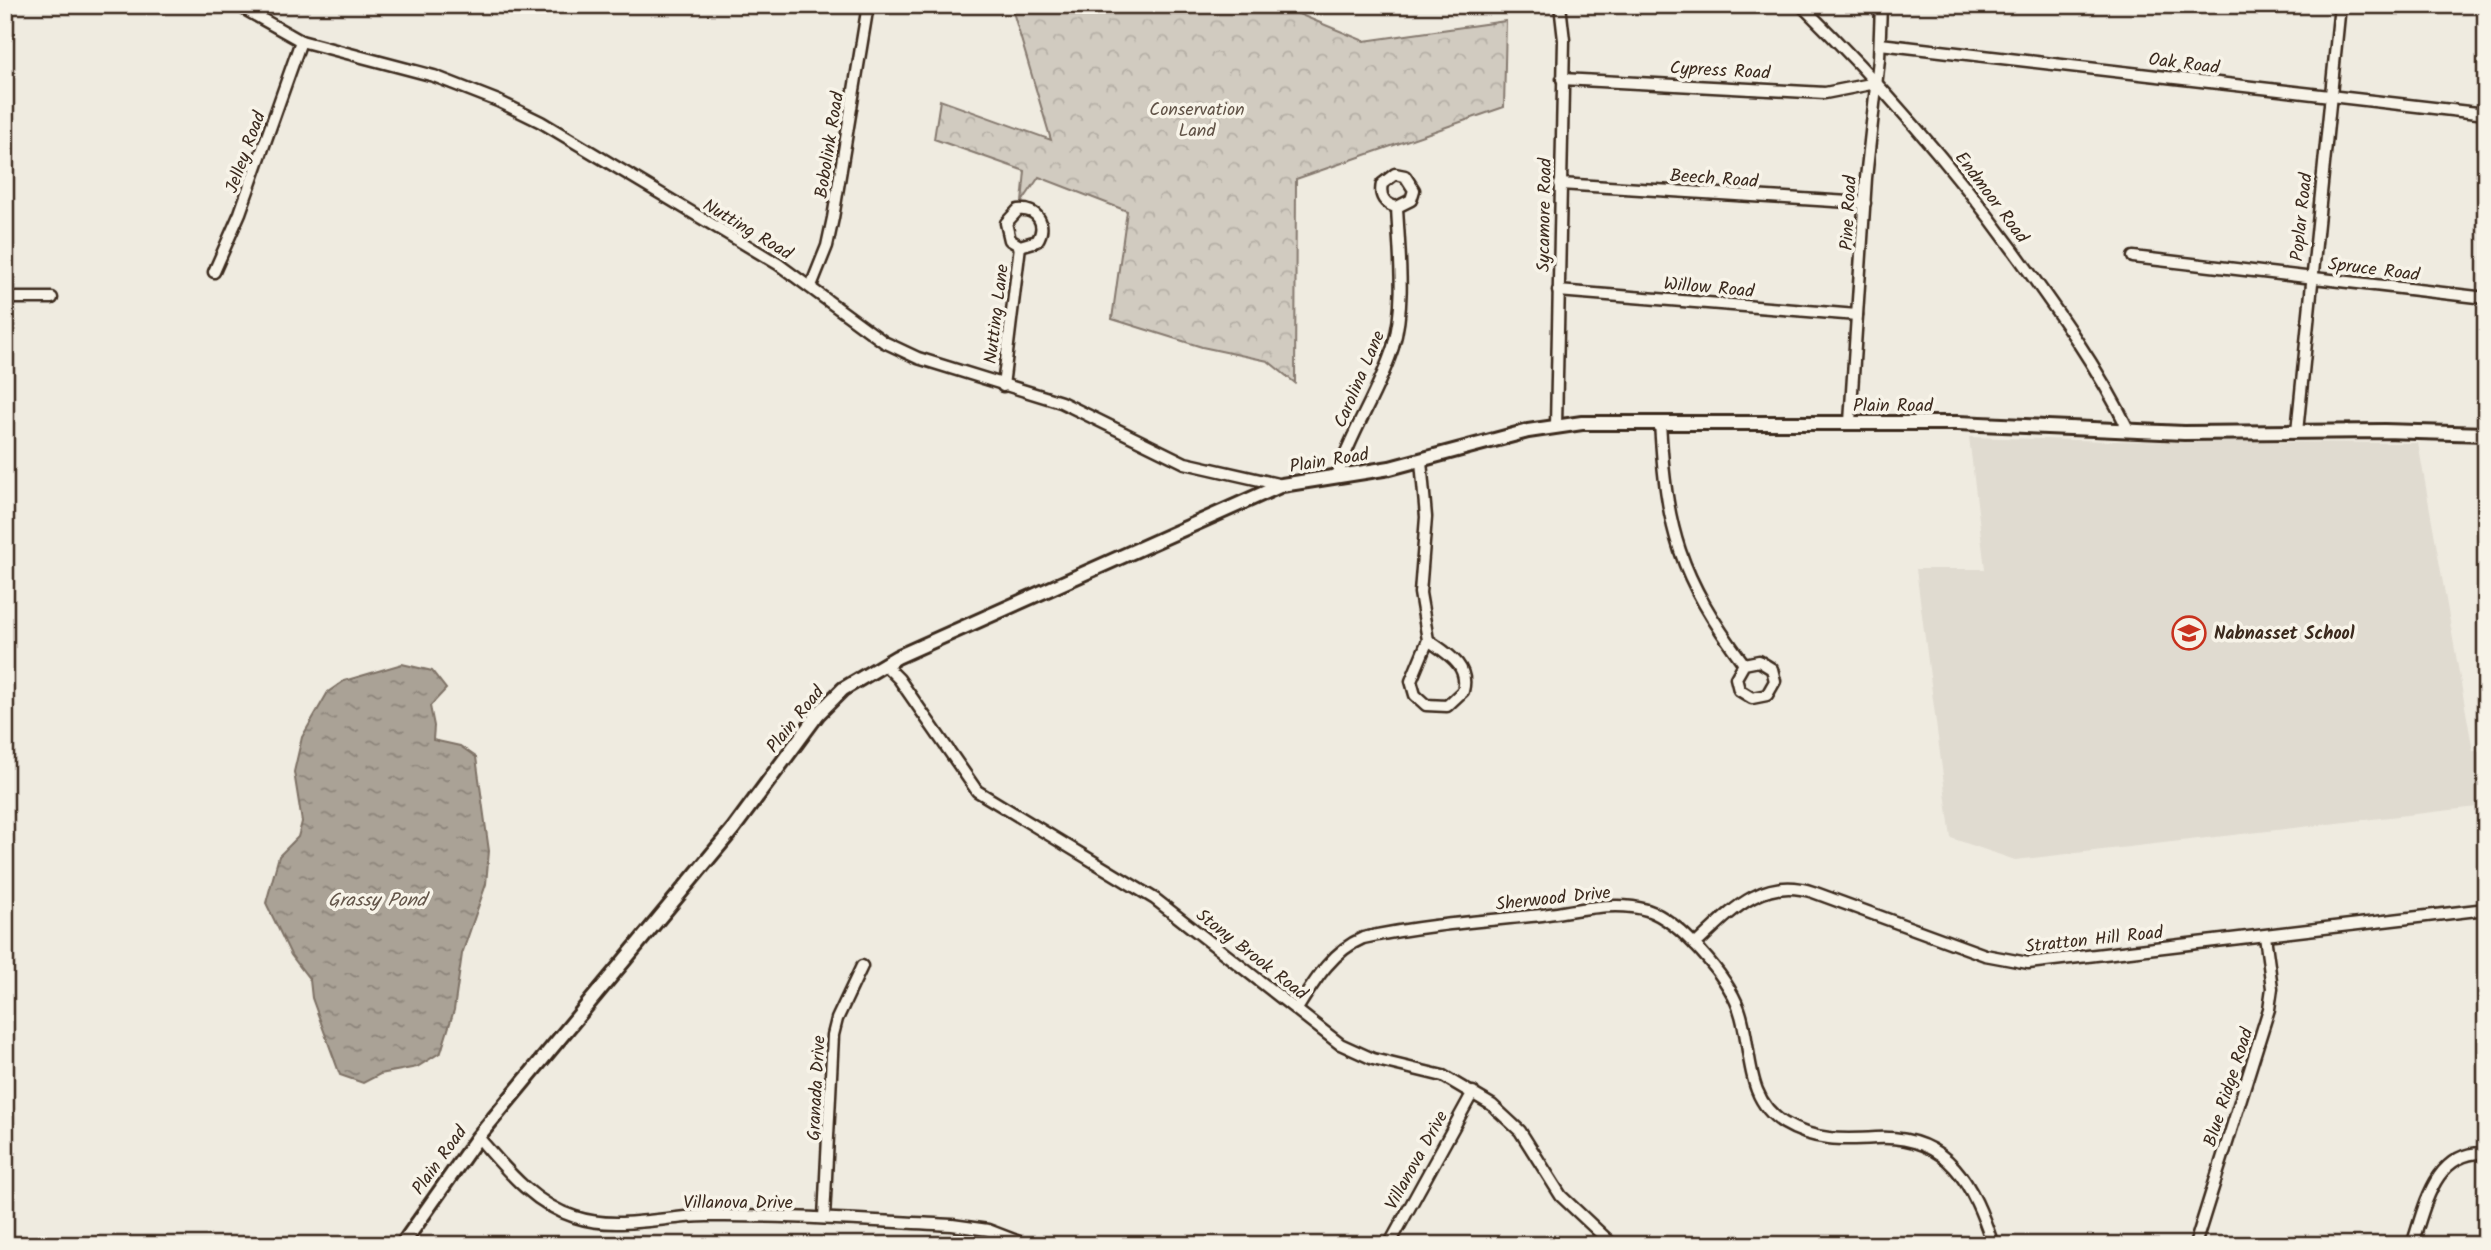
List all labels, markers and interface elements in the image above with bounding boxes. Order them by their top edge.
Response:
street label: Oak Road [2147,46,2222,83]
street label: Cypress Road [1669,54,1772,89]
street label: Bobolink Road [808,89,853,200]
park label: Conservation Land [1149,96,1245,146]
street label: Jelley Road [218,107,275,198]
street label: Endmoor Road [1946,146,2036,251]
street label: Sycamore Road [1530,157,1561,272]
street label: Beech Road [1669,162,1760,197]
street label: Poplar Road [2283,171,2322,263]
street label: Pine Road [1833,174,1866,251]
street label: Nutting Road [697,192,799,269]
street label: Spruce Road [2326,250,2422,291]
street label: Nutting Lane [977,263,1018,366]
street label: Willow Road [1662,270,1756,307]
street label: Carolina Lane [1327,326,1394,433]
street label: Plain Road [1853,392,1934,421]
street label: Plain Road [1288,441,1372,482]
school or university icon: Nabnasset School [2170,614,2208,652]
place label: Nabnasset School [2214,620,2355,649]
street label: Plain Road [760,679,833,760]
street label: Sherwood Drive [1494,879,1612,920]
water label: Grassy Pond [328,886,431,916]
street label: Stony Brook Road [1189,902,1314,1009]
street label: Stratton Hill Road [2024,919,2165,962]
street label: Blue Ridge Road [2197,1023,2263,1151]
street label: Granada Drive [800,1035,835,1142]
street label: Villanova Drive [1378,1106,1457,1216]
street label: Plain Road [405,1119,476,1202]
street label: Villanova Drive [683,1189,793,1218]

